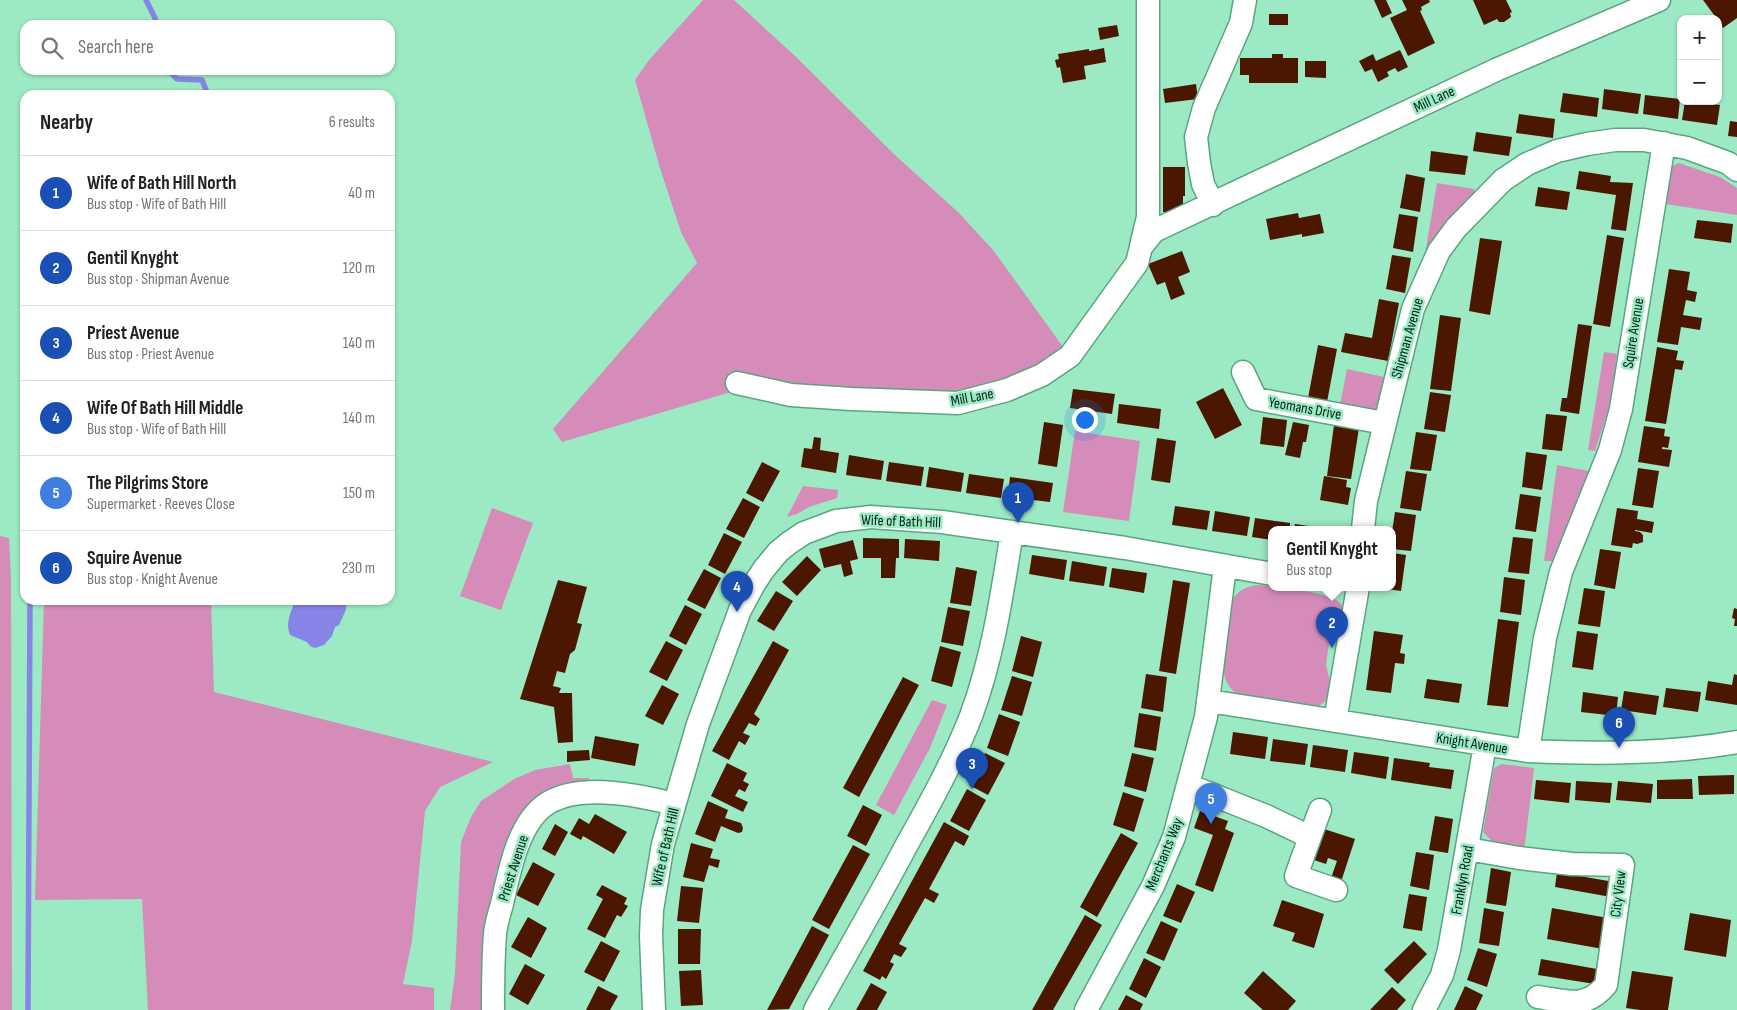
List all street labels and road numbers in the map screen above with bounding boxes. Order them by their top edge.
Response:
street label: Mill Lane [1411,82,1458,117]
street label: Shipman Avenue [1387,296,1428,381]
street label: Squire Avenue [1619,297,1648,370]
street label: Mill Lane [949,384,995,411]
street label: Yeomans Drive [1267,393,1343,424]
street label: Wife of Bath Hill [861,511,941,532]
street label: Knight Avenue [1435,728,1509,759]
street label: Wife of Bath Hill [647,806,684,888]
street label: Merchants Way [1141,815,1188,893]
street label: Priest Avenue [494,833,533,904]
street label: Franklyn Road [1447,844,1478,916]
street label: City View [1606,869,1631,918]

